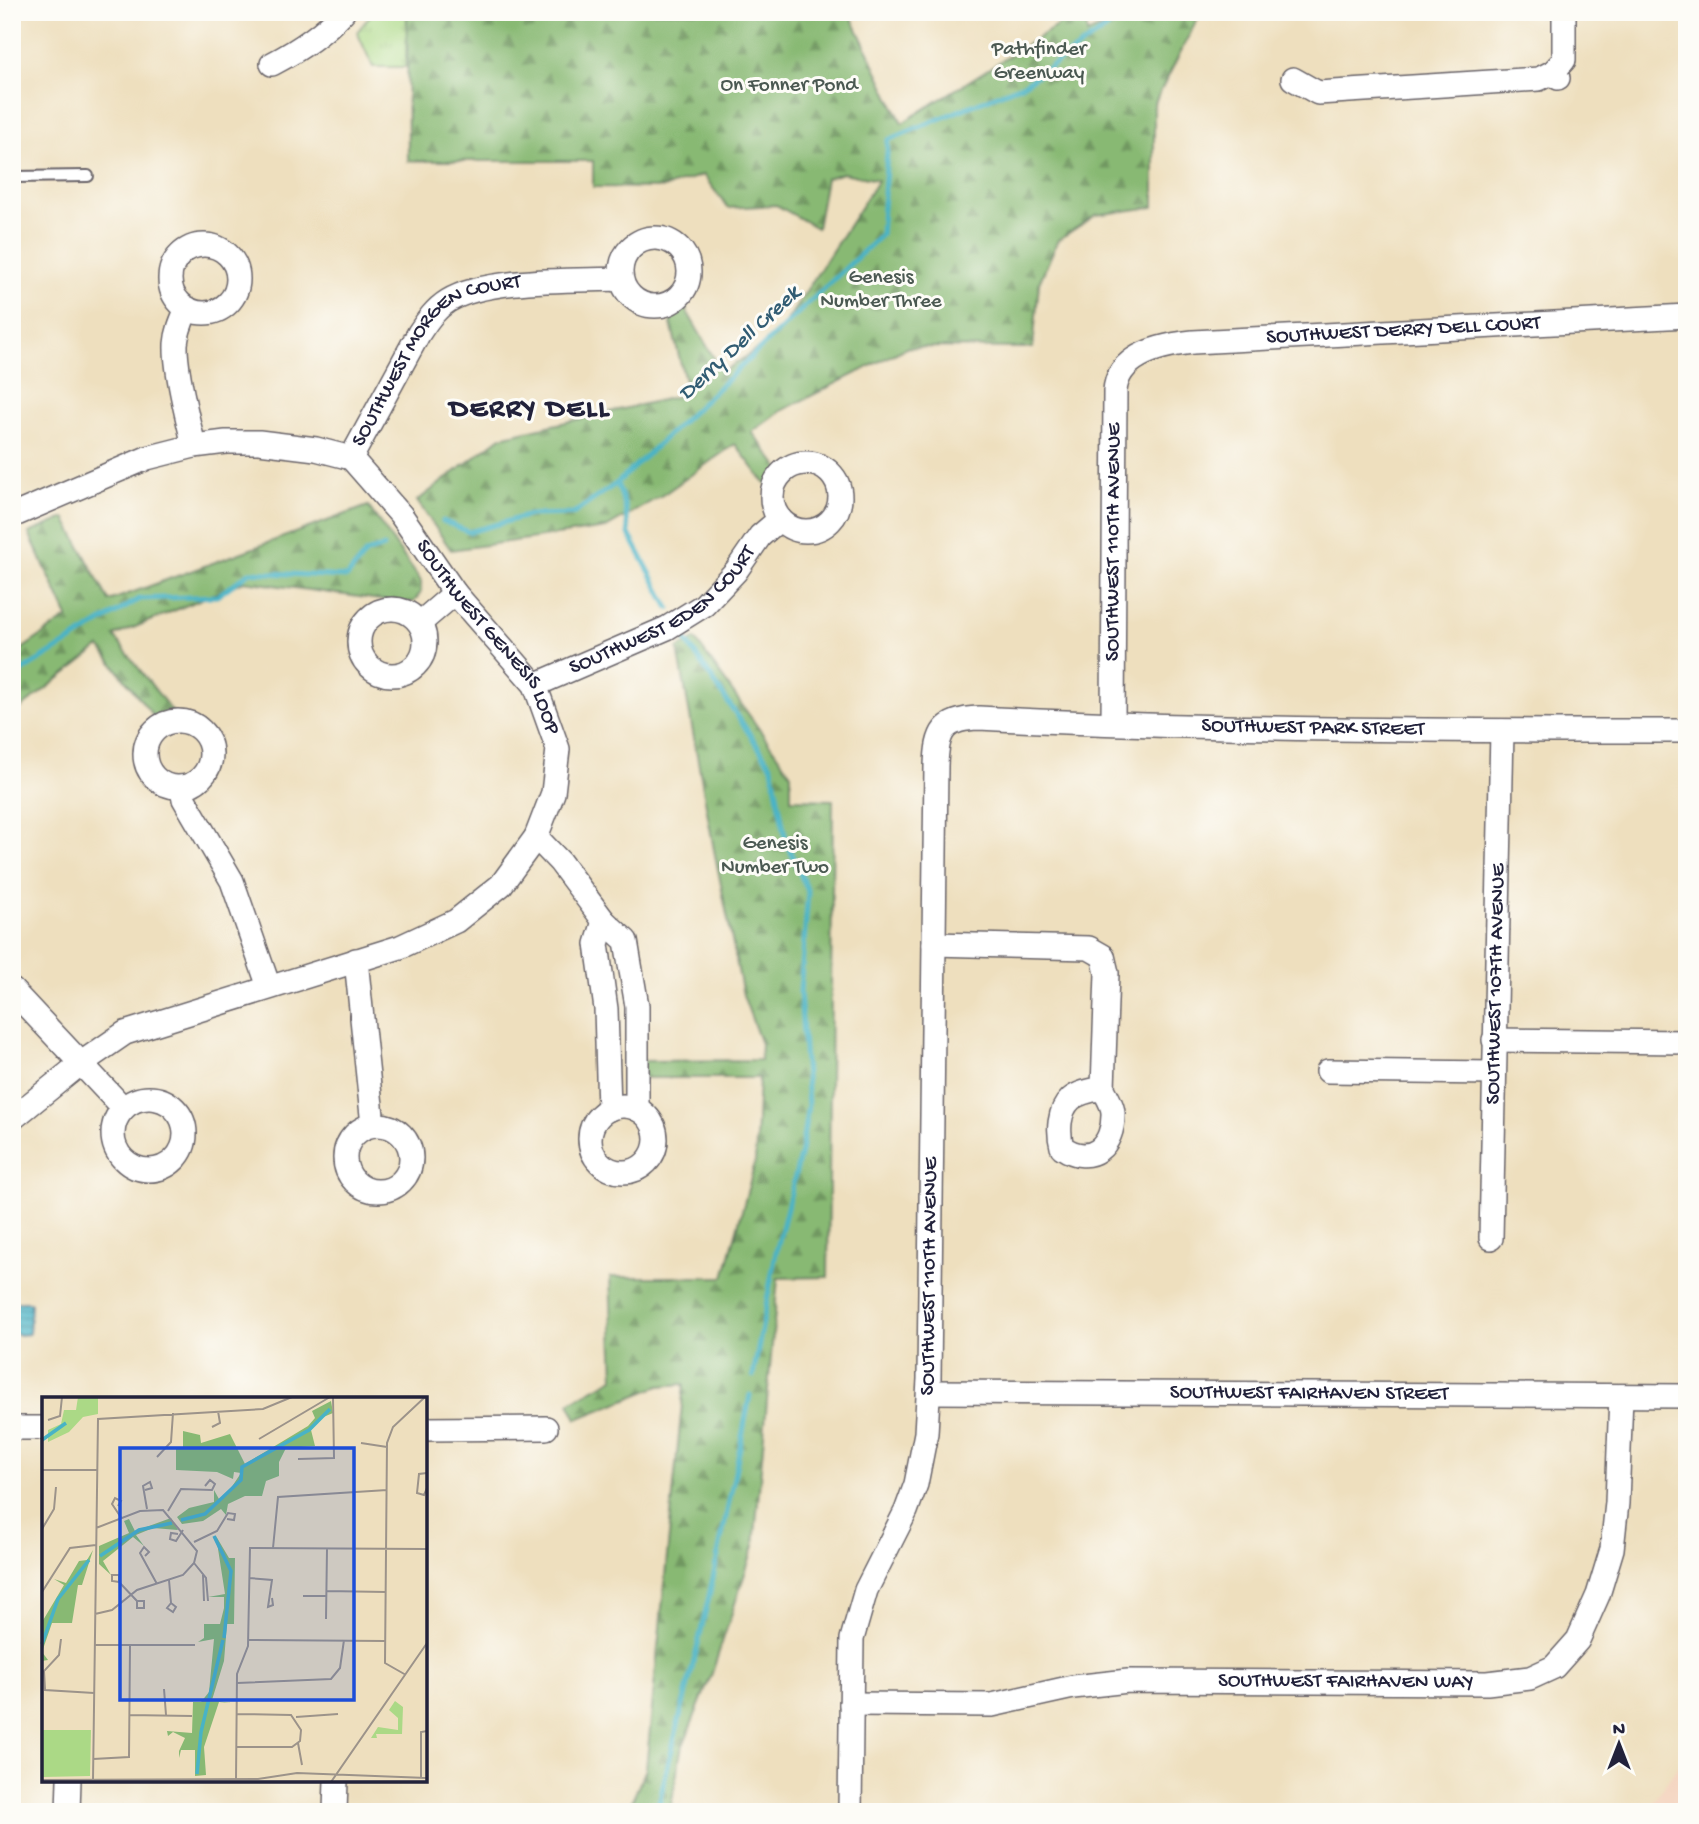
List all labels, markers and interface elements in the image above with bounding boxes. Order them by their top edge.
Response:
park label: Pathfinder Greenway [991,38,1088,87]
park label: On Fonner Pond [720,74,859,99]
park label: Genesis Number Three [820,266,943,315]
street label: SOUTHWEST MORGEN COURT [347,270,523,451]
water label: Derry Dell Creek [673,279,809,407]
street label: SOUTHWEST DERRY DELL COURT [1266,311,1542,351]
district label: DERRY DELL [447,394,610,427]
street label: SOUTHWEST 110TH AVENUE [1101,422,1127,661]
street label: SOUTHWEST GENESIS LOOP [410,535,564,739]
street label: SOUTHWEST EDEN COURT [566,541,762,681]
street label: SOUTHWEST PARK STREET [1201,714,1425,743]
park label: Genesis Number Two [721,832,829,881]
street label: SOUTHWEST 107TH AVENUE [1481,862,1512,1105]
street label: SOUTHWEST 110TH AVENUE [916,1156,944,1396]
street label: SOUTHWEST FAIRHAVEN STREET [1170,1381,1449,1407]
inset map [42,1397,427,1782]
street label: SOUTHWEST FAIRHAVEN WAY [1218,1669,1474,1695]
north arrow [1584,1708,1654,1778]
text: N [1613,1719,1625,1742]

